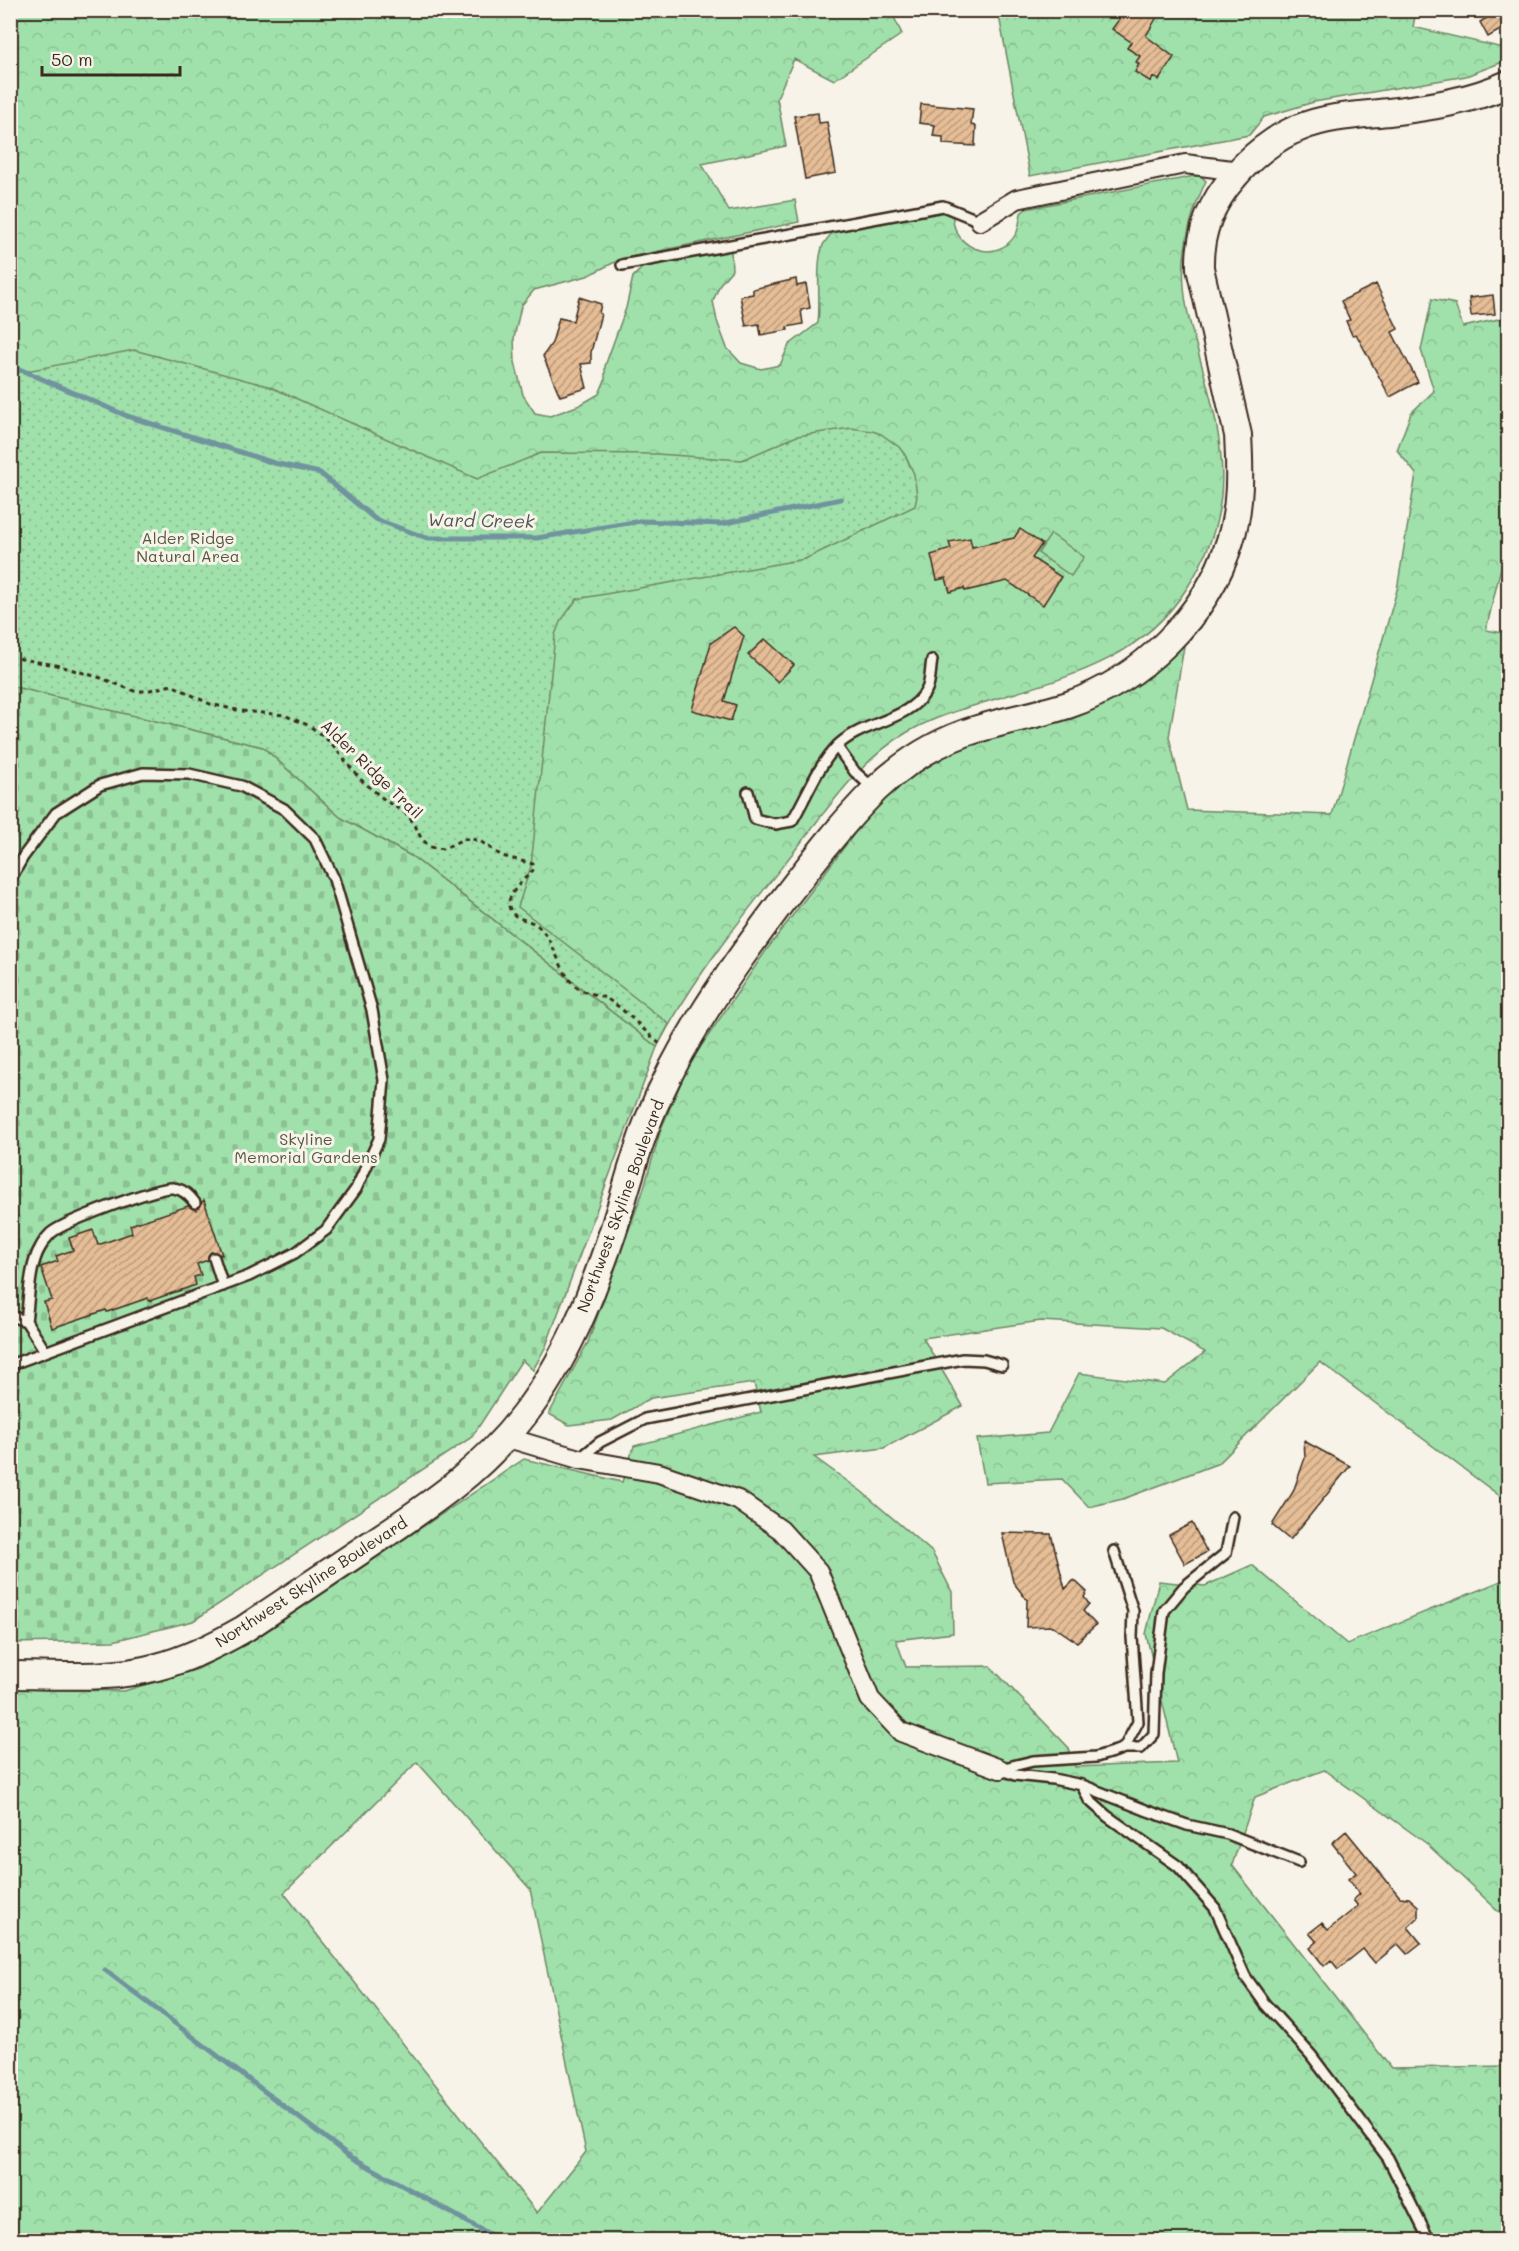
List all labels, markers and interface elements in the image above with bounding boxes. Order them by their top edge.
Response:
scale bar [42,39,180,77]
text: 50 m [51,47,93,71]
water label: Ward Creek [427,507,535,533]
park label: Alder Ridge Natural Area [136,527,240,566]
street label: Alder Ridge Trail [317,715,428,823]
street label: Northwest Skyline Boulevard [571,1097,668,1315]
park label: Skyline Memorial Gardens [234,1128,378,1167]
street label: Northwest Skyline Boulevard [211,1511,411,1652]

